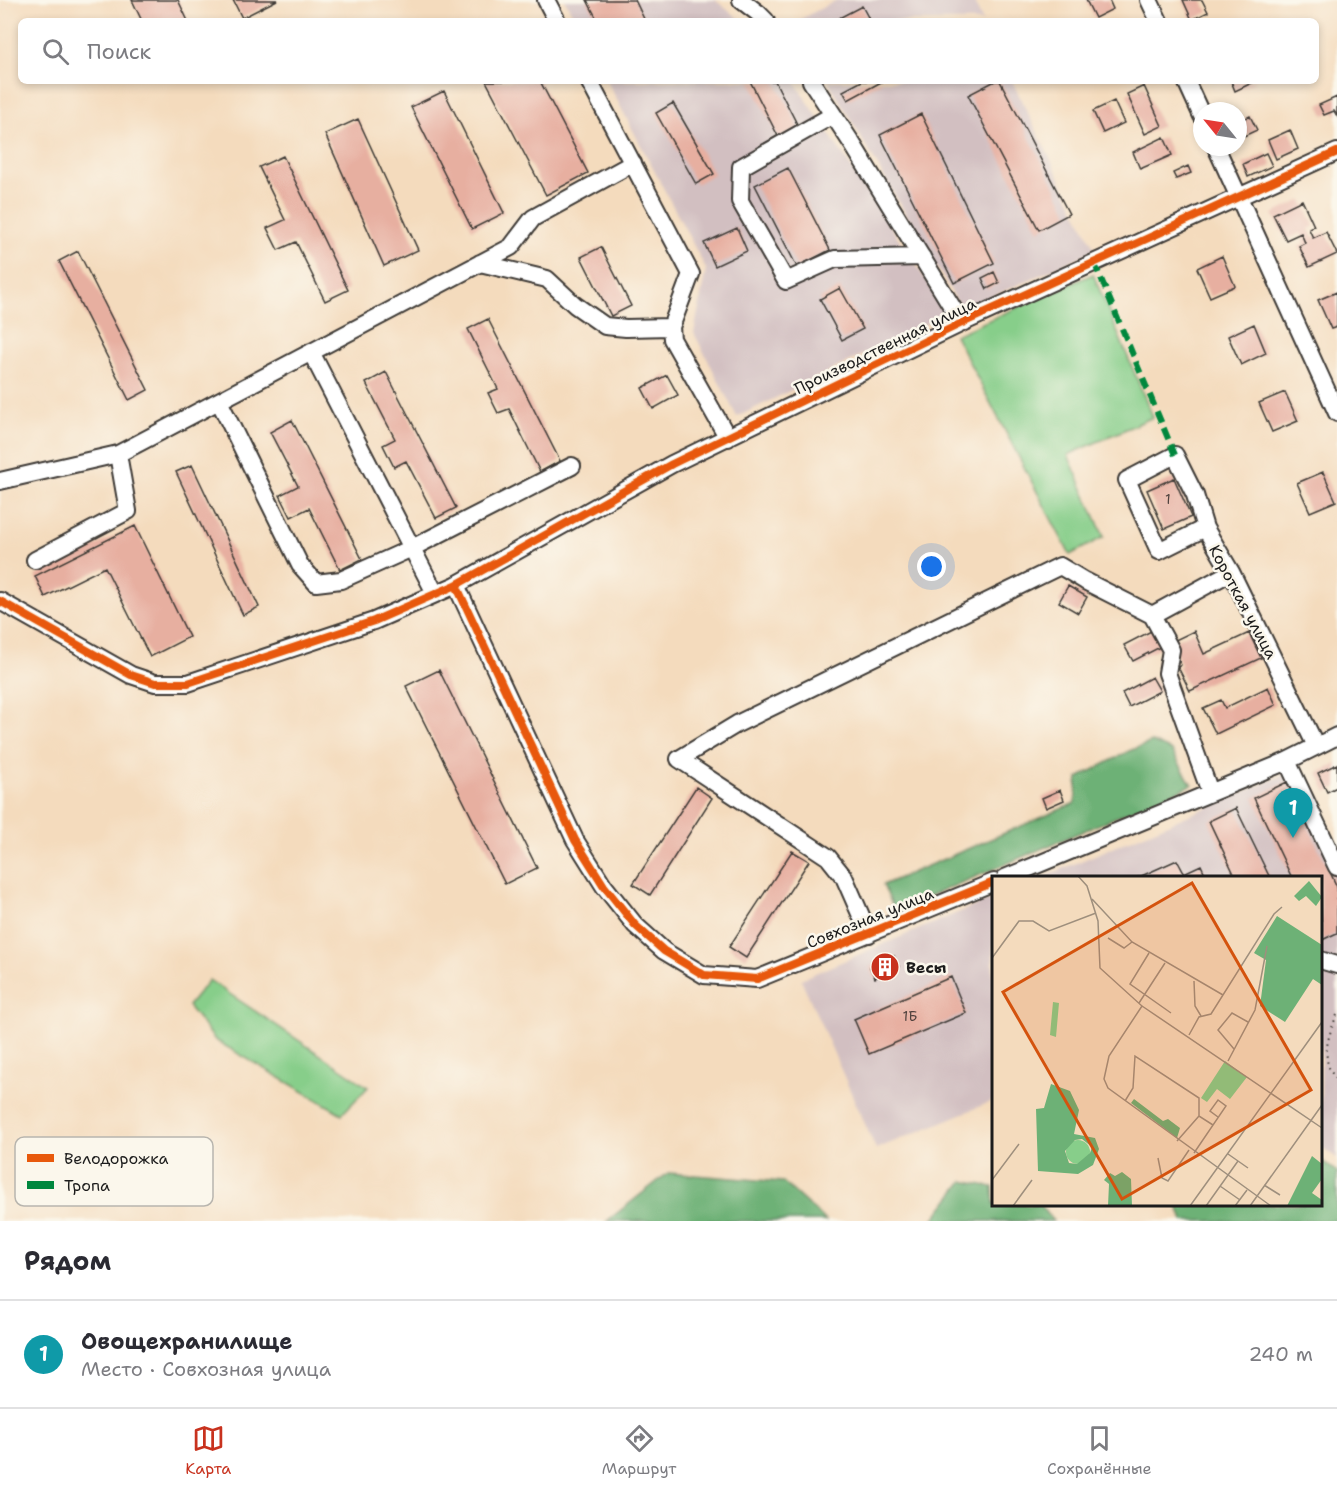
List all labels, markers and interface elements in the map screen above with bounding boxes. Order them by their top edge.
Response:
search box [18,18,1319,84]
icon: search [39,35,72,68]
text: Поиск [87,37,151,66]
north arrow [1193,102,1247,156]
street label: Производственная улица [791,293,979,399]
house number: 1 [1165,490,1171,508]
street label: Короткая улица [1204,541,1282,663]
your location [917,552,946,581]
pin: 1 [1274,788,1312,838]
inset map [992,876,1322,1206]
street label: Совхозная улица [803,883,937,953]
building icon: Весы [869,951,901,983]
place label: Весы [906,957,947,978]
house number: 1Б [902,1007,918,1025]
legend [15,1137,213,1206]
text: Велодорожка [64,1148,169,1169]
text: Тропа [64,1175,110,1196]
text: Рядом [24,1243,111,1278]
text: Овощехранилище [81,1327,293,1356]
text: 1 [39,1341,48,1367]
text: 240 m [1248,1341,1313,1367]
text: Место · Совхозная улица [81,1356,331,1382]
tab: Карта [185,1422,231,1479]
tab: Маршрут [602,1422,676,1479]
tab: Сохранённые [1047,1422,1152,1479]

